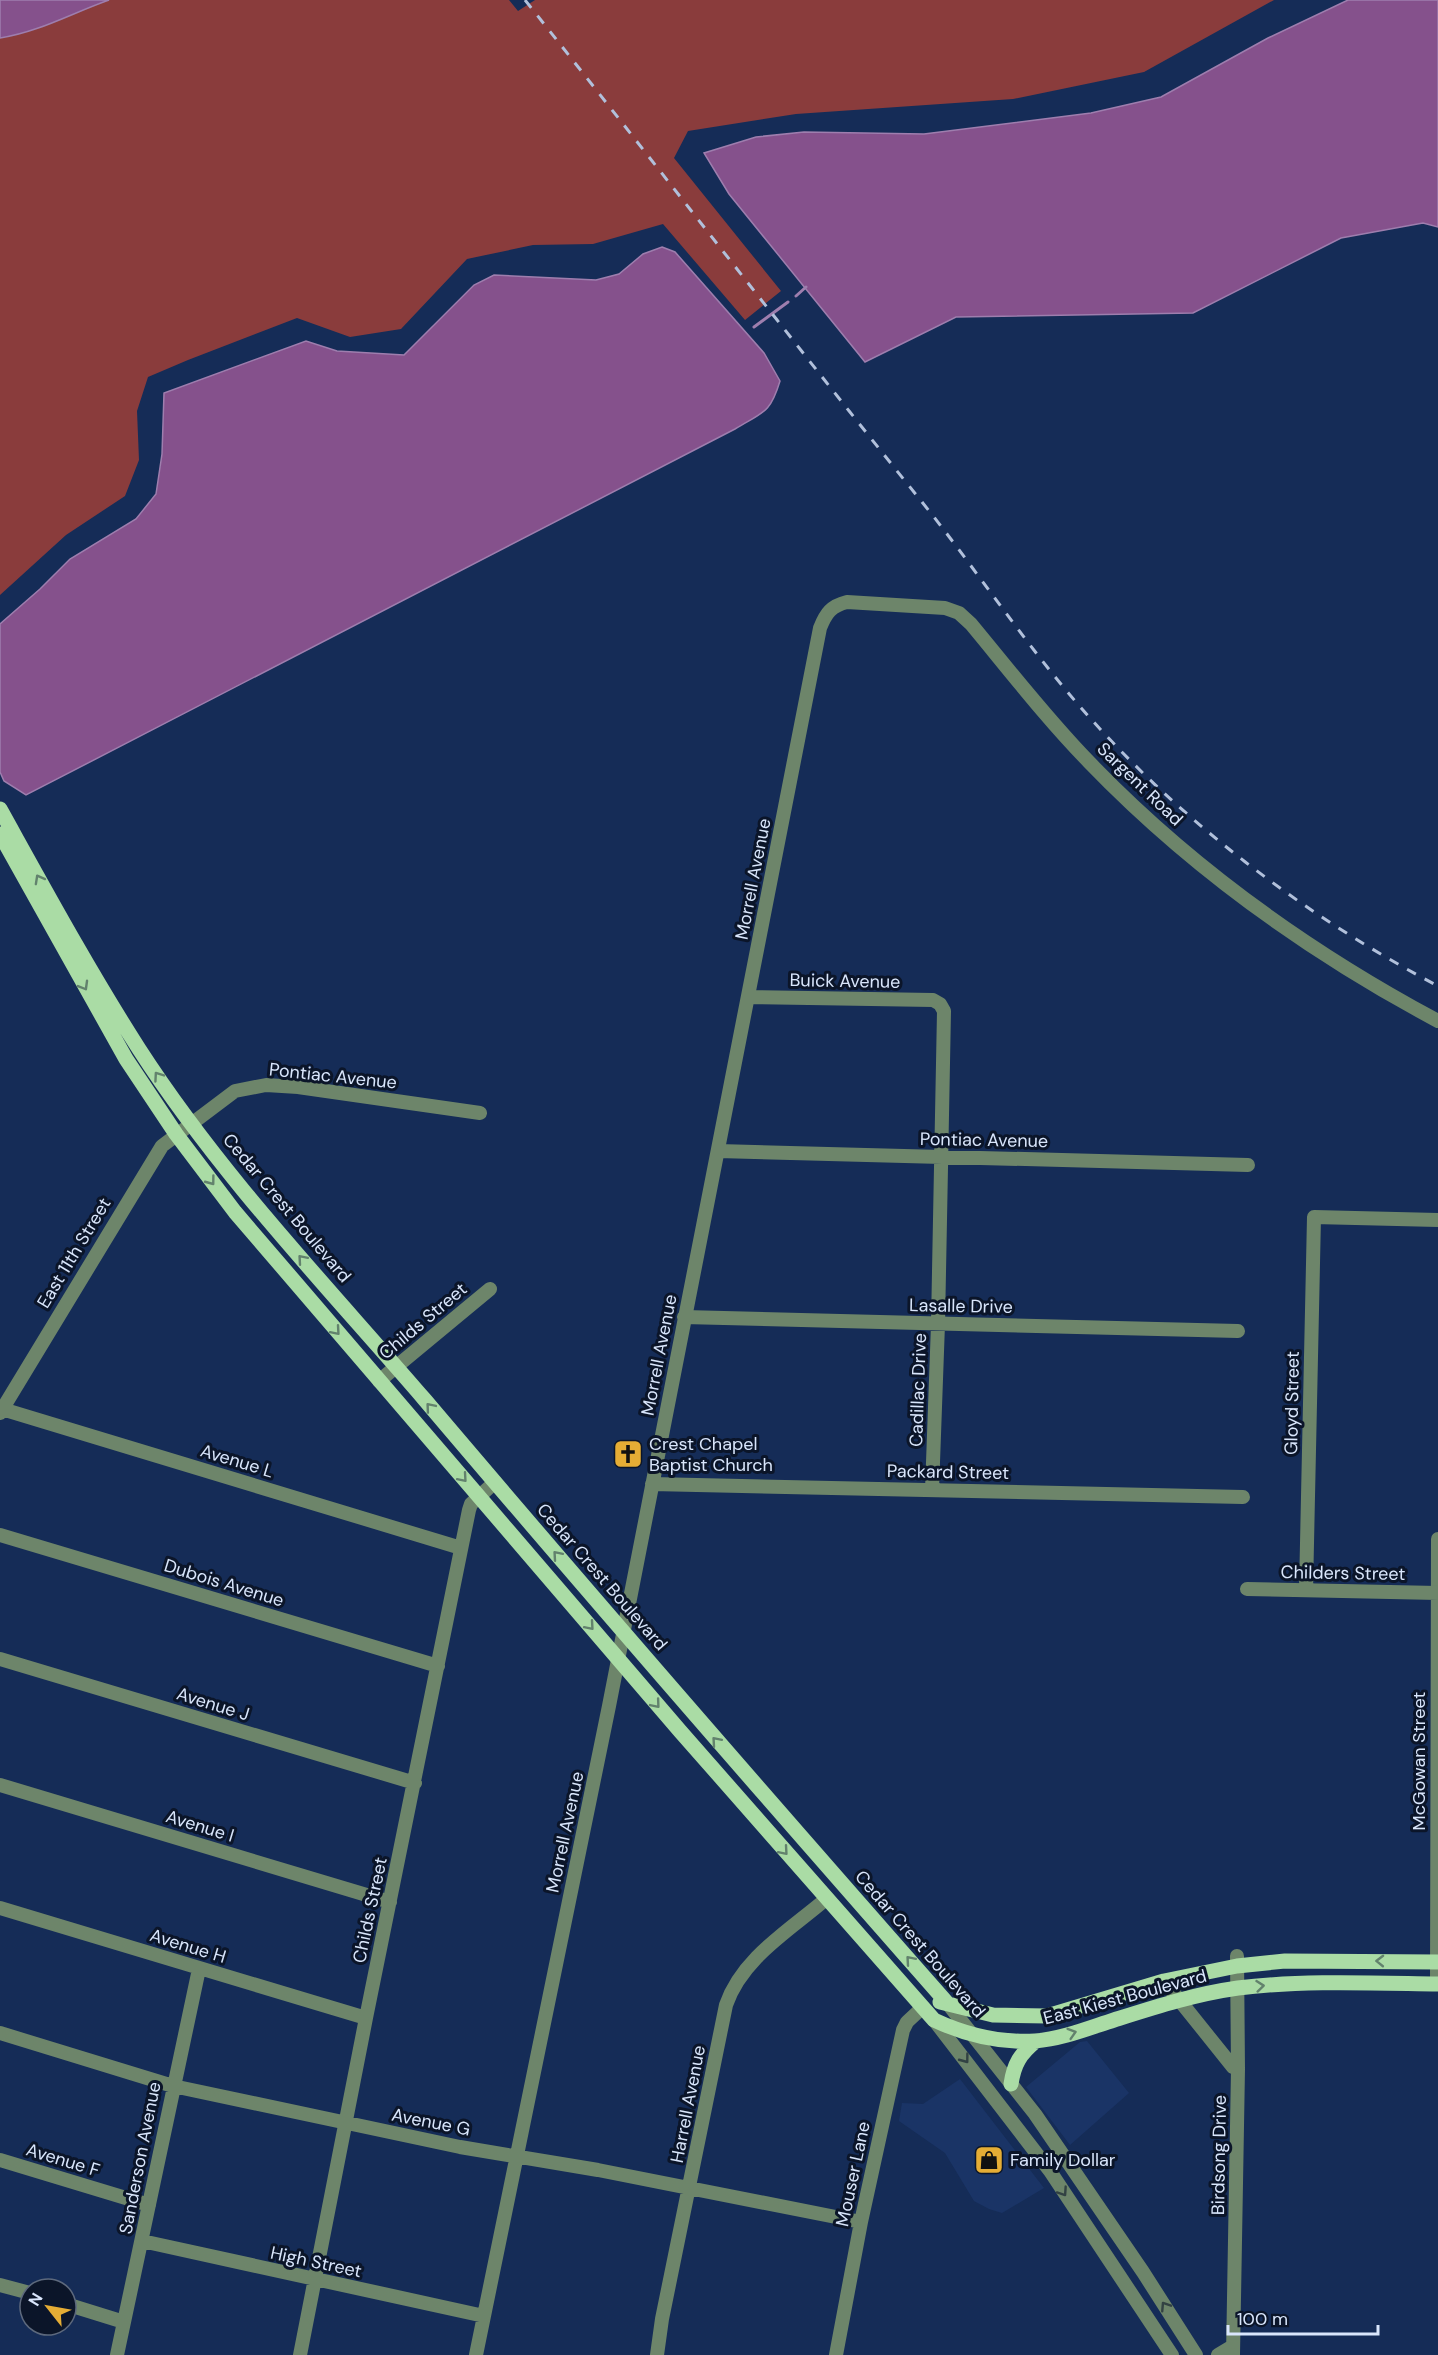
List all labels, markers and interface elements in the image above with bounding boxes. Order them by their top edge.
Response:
street label: Sargent Road [1092,737,1188,831]
street label: Morrell Avenue [729,816,777,942]
one-way arrow [35,874,46,885]
street label: Buick Avenue [789,968,901,994]
one-way arrow [77,980,88,990]
street label: Pontiac Avenue [268,1057,398,1095]
one-way arrow [154,1071,165,1082]
street label: Pontiac Avenue [920,1127,1048,1153]
street label: Cedar Crest Boulevard [217,1128,357,1288]
one-way arrow [204,1174,215,1185]
street label: East 11th Street [32,1193,116,1313]
one-way arrow [299,1255,310,1266]
street label: Childs Street [374,1277,472,1365]
street label: Morrell Avenue [635,1292,683,1418]
street label: Lasalle Drive [909,1293,1013,1319]
one-way arrow [329,1324,340,1335]
street label: Cadillac Drive [904,1333,932,1447]
street label: Gloyd Street [1279,1351,1305,1455]
one-way arrow [426,1403,437,1414]
place label: Crest Chapel Baptist Church [649,1432,773,1477]
street label: Avenue L [197,1438,277,1484]
church icon: Crest Chapel Baptist Church [612,1438,644,1470]
street label: Packard Street [887,1459,1009,1485]
one-way arrow [456,1472,467,1482]
street label: Cedar Crest Boulevard [531,1498,673,1656]
one-way arrow [553,1551,564,1562]
street label: Dubois Avenue [161,1553,287,1613]
street label: Childers Street [1280,1560,1406,1586]
one-way arrow [583,1619,594,1630]
street label: Avenue J [174,1682,252,1726]
street label: McGowan Street [1407,1692,1431,1830]
one-way arrow [649,1697,660,1708]
one-way arrow [712,1737,723,1748]
street label: Morrell Avenue [540,1769,590,1895]
street label: Avenue I [163,1804,237,1848]
one-way arrow [777,1844,788,1855]
street label: Childs Street [347,1855,393,1965]
street label: Cedar Crest Boulevard [849,1865,991,2023]
street label: Avenue H [147,1923,229,1969]
one-way arrow [1375,1955,1384,1967]
one-way arrow [906,1956,917,1967]
street label: East Kiest Boulevard [1041,1964,1209,2030]
one-way arrow [1256,1980,1265,1993]
one-way arrow [1066,2028,1077,2040]
street label: Harrell Avenue [665,2043,711,2165]
one-way arrow [957,2053,968,2064]
street label: Sanderson Avenue [113,2080,167,2236]
street label: Birdsong Drive [1206,2095,1232,2215]
street label: Avenue G [390,2103,472,2141]
street label: Mouser Lane [830,2119,876,2229]
street label: Avenue F [23,2137,103,2183]
shop icon: Family Dollar [973,2144,1005,2176]
place label: Family Dollar [1010,2148,1116,2172]
one-way arrow [1056,2185,1067,2196]
street label: High Street [268,2241,364,2283]
north arrow [18,2277,78,2337]
text: N [24,2289,48,2310]
scale bar [1228,2298,1378,2336]
one-way arrow [1161,2301,1172,2312]
text: 100 m [1237,2307,1288,2331]

